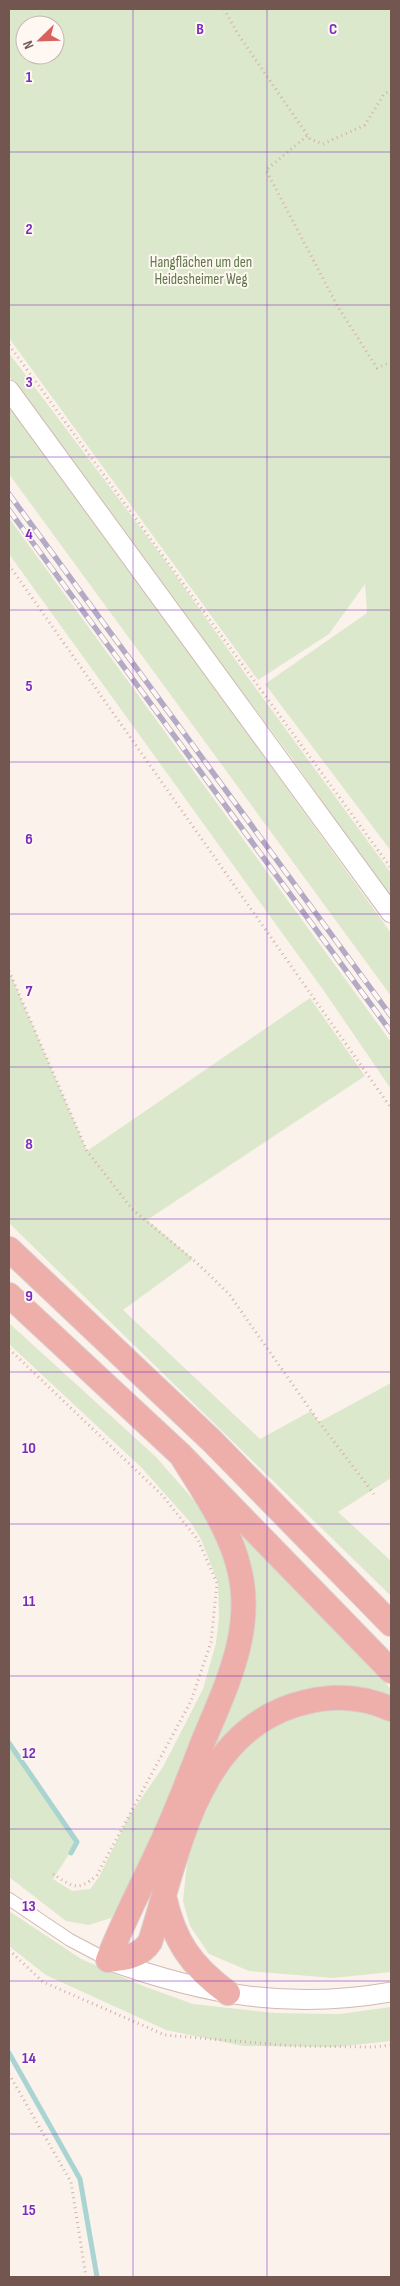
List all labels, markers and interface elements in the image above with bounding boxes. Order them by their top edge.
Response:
north arrow [15,15,65,65]
text: B [196,20,204,39]
text: C [329,20,337,39]
text: N [19,38,38,52]
text: 1 [26,68,33,87]
text: 2 [25,220,33,239]
park label: Hangflächen um den Heidesheimer Weg [150,253,252,289]
text: 3 [25,373,33,392]
text: 4 [25,525,33,544]
text: 5 [25,677,33,696]
text: 6 [25,830,33,849]
text: 7 [26,982,33,1001]
text: 8 [25,1135,33,1154]
text: 9 [25,1287,33,1306]
text: 10 [22,1439,36,1458]
text: 11 [23,1592,36,1611]
text: 12 [22,1744,36,1763]
text: 13 [22,1897,36,1916]
text: 14 [22,2049,36,2068]
text: 15 [22,2201,36,2220]

